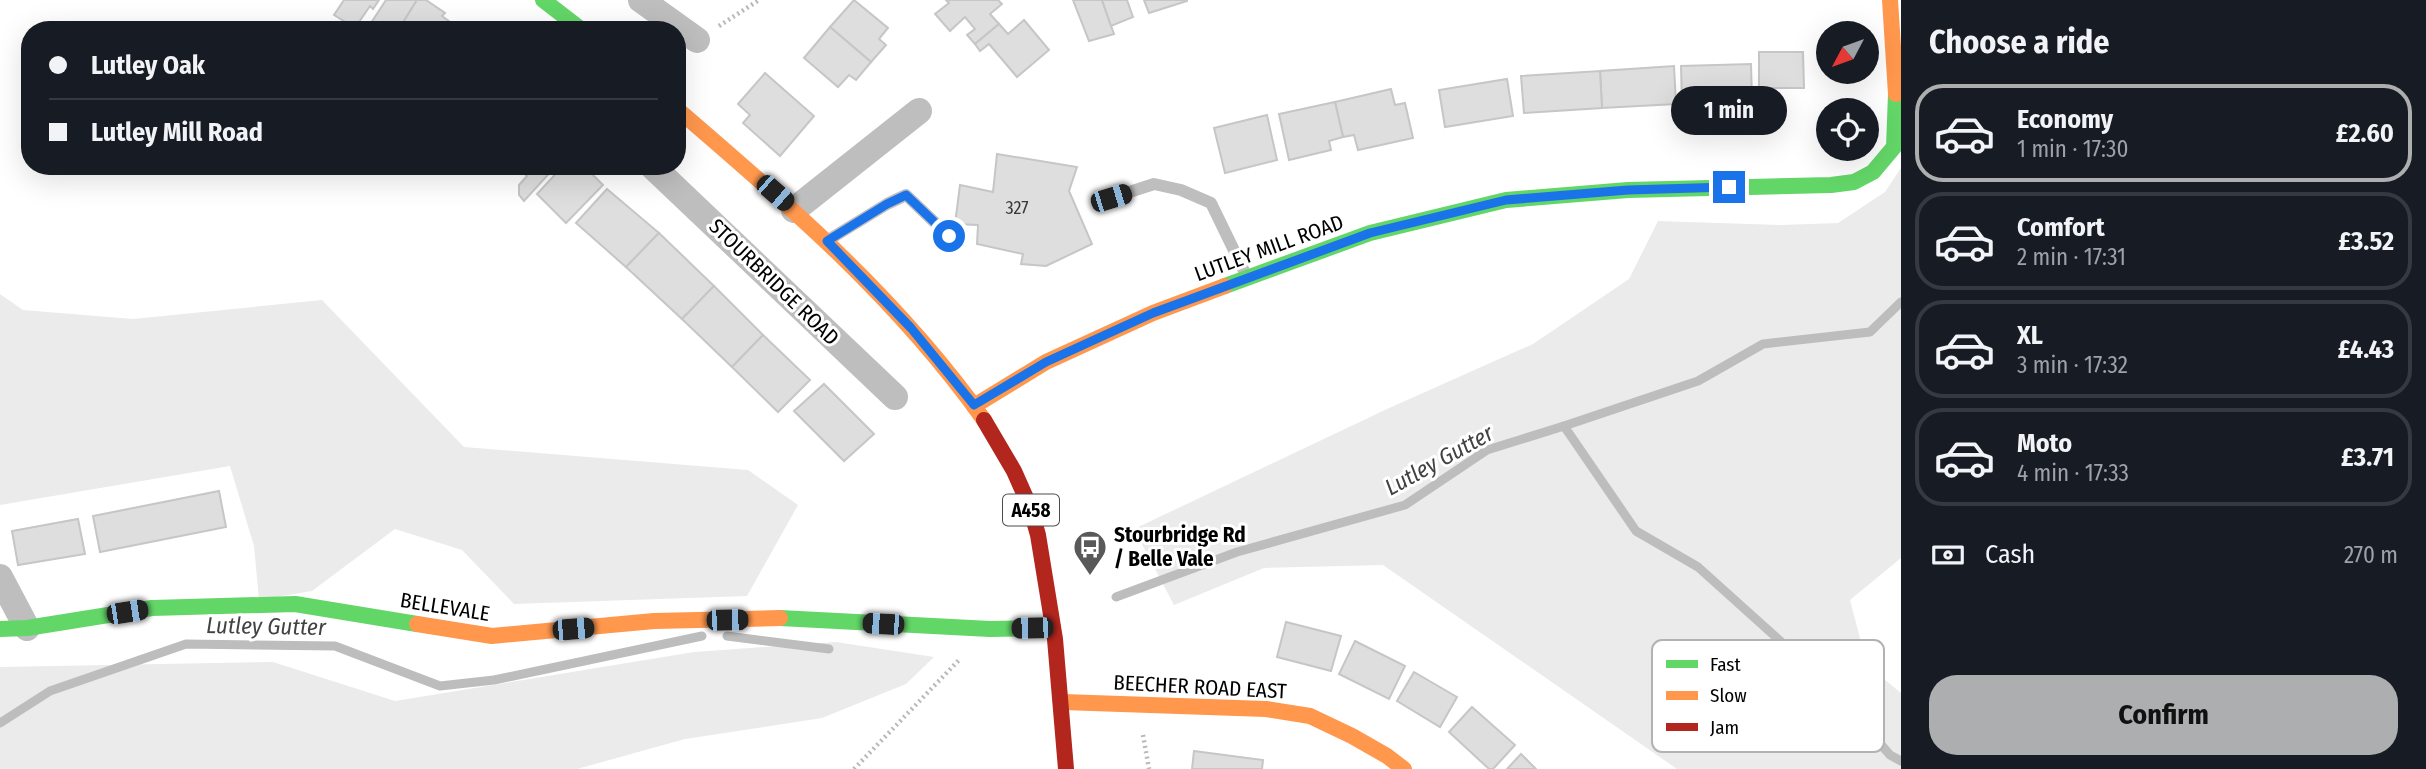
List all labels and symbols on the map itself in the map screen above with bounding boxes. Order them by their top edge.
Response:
north arrow [1816,21,1880,84]
callout: 1 min [1671,86,1787,134]
car [753,171,798,215]
route end [1713,171,1745,203]
car [1088,182,1135,214]
house number: 327 [1005,197,1029,219]
street label: LUTLEY MILL ROAD [1191,209,1347,287]
street label: STOURBRIDGE ROAD [704,213,844,351]
route start [933,220,965,252]
water label: Lutley Gutter [1380,418,1499,501]
road number: A458 [1003,495,1059,526]
place label: Stourbridge Rd / Belle Vale [1114,522,1246,572]
bus stop icon: Stourbridge Rd / Belle Vale [1071,528,1109,577]
street label: BELLEVALE [398,587,492,627]
car [105,598,150,626]
car [706,609,749,631]
water label: Lutley Gutter [206,611,327,641]
car [862,612,905,636]
car [552,617,595,641]
car [1011,617,1054,639]
legend [1652,640,1884,752]
text: Fast [1710,653,1741,676]
street label: BEECHER ROAD EAST [1113,669,1288,705]
text: Slow [1710,684,1747,707]
text: Jam [1710,716,1739,739]

